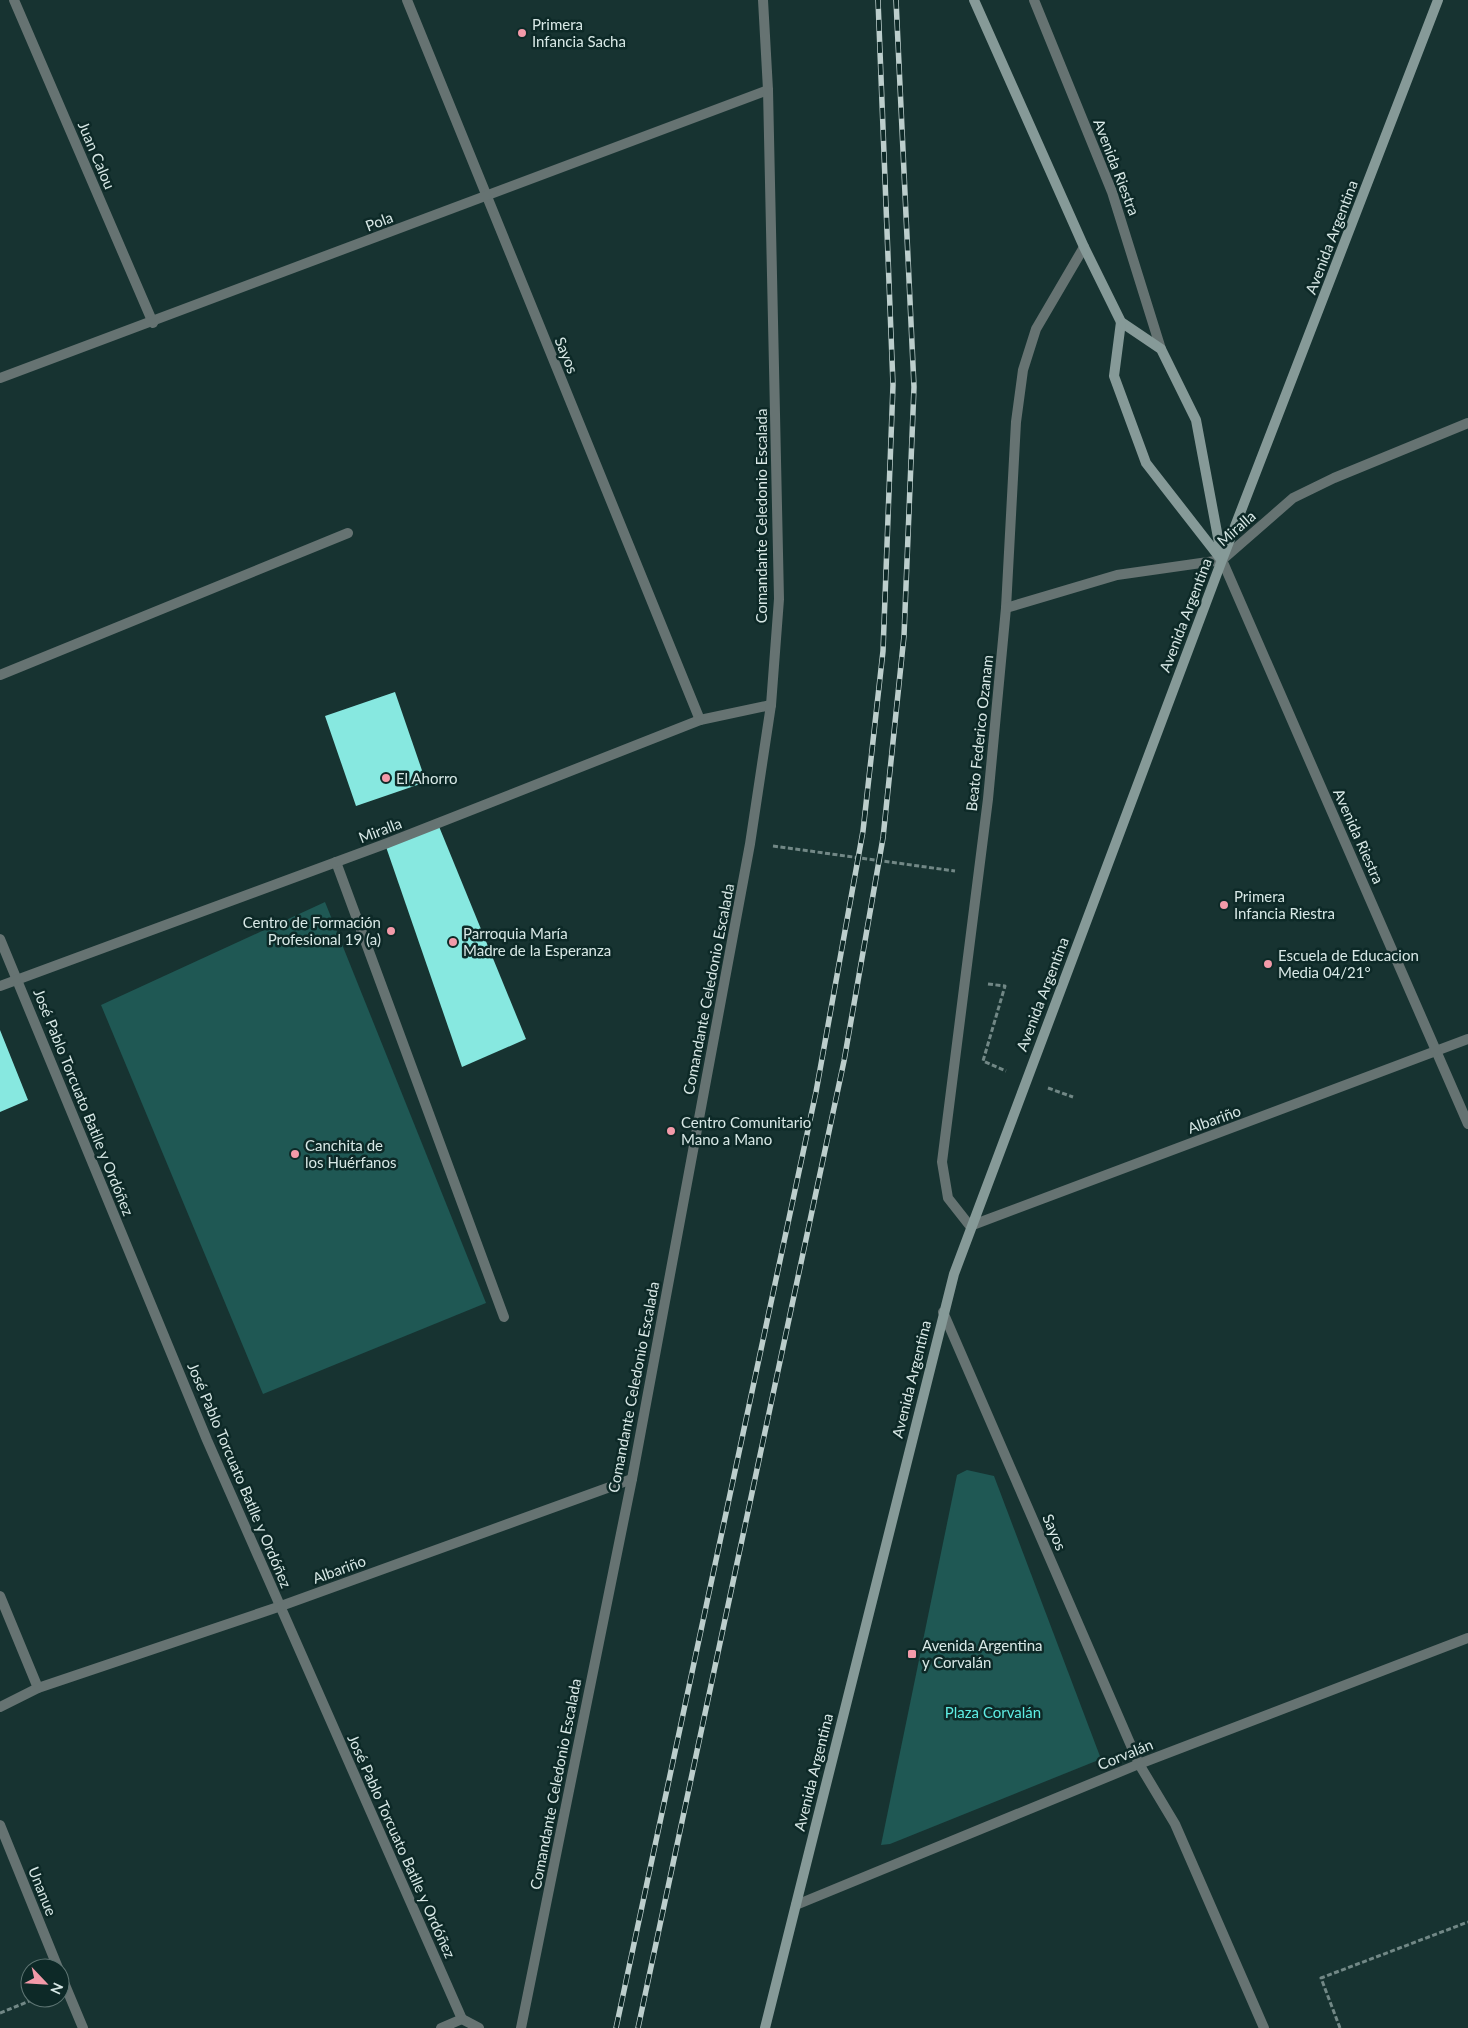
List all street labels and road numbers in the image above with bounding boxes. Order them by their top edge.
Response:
street label: Avenida Riestra [1090,116,1144,218]
street label: Juan Calou [75,118,119,192]
street label: Avenida Argentina [1301,178,1361,296]
street label: Pola [363,208,395,234]
street label: Sayos [552,334,582,376]
street label: Comandante Celedonio Escalada [752,409,770,623]
street label: Miralla [1213,507,1259,549]
street label: Avenida Argentina [1155,556,1215,674]
street label: Beato Federico Ozanam [962,654,996,812]
street label: Avenida Riestra [1330,786,1388,886]
street label: Miralla [356,814,404,846]
street label: Comandante Celedonio Escalada [679,882,737,1096]
street label: Avenida Argentina [1012,935,1072,1053]
street label: José Pablo Torcuato Batlle y Ordóñez [30,986,138,1218]
street label: Albariño [1185,1101,1243,1137]
street label: Comandante Celedonio Escalada [604,1280,662,1494]
street label: Avenida Argentina [888,1318,934,1440]
street label: José Pablo Torcuato Batlle y Ordóñez [184,1360,296,1591]
street label: Sayos [1039,1511,1071,1553]
street label: Albariño [310,1551,368,1587]
street label: Comandante Celedonio Escalada [526,1677,584,1891]
street label: Avenida Argentina [790,1711,836,1833]
street label: José Pablo Torcuato Batlle y Ordóñez [344,1731,460,1961]
street label: Corvalán [1095,1735,1155,1773]
street label: Unanue [25,1864,61,1918]

